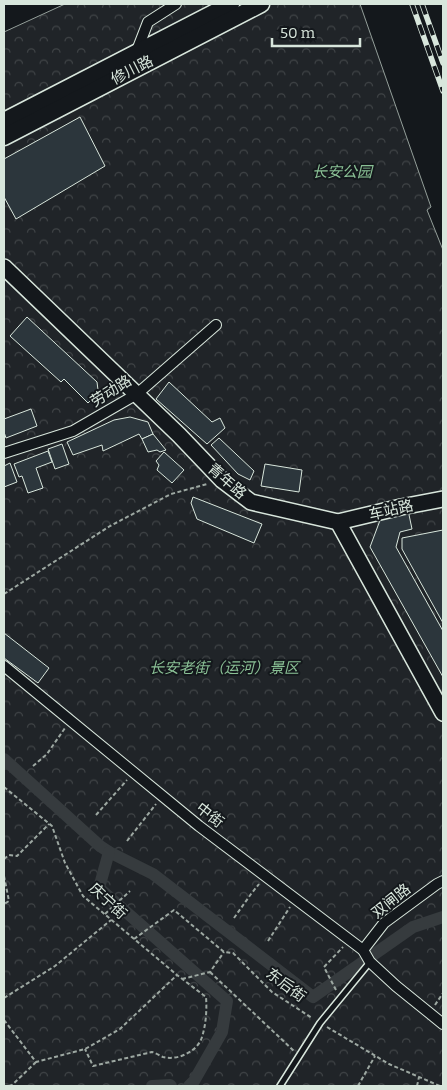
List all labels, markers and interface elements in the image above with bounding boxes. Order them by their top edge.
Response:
scale bar [272,15,360,47]
text: 50 m [280,24,316,42]
street label: 修川路 [108,52,156,88]
park label: 长安公园 [312,163,374,181]
street label: 劳动路 [87,371,135,411]
street label: 青年路 [204,459,250,503]
street label: 车站路 [367,496,415,524]
park label: 长安老街（运河）景区 [149,659,301,677]
street label: 中街 [193,799,227,831]
street label: 庆宁街 [85,879,131,923]
street label: 双闸路 [368,880,414,922]
street label: 东后街 [263,964,309,1006]

